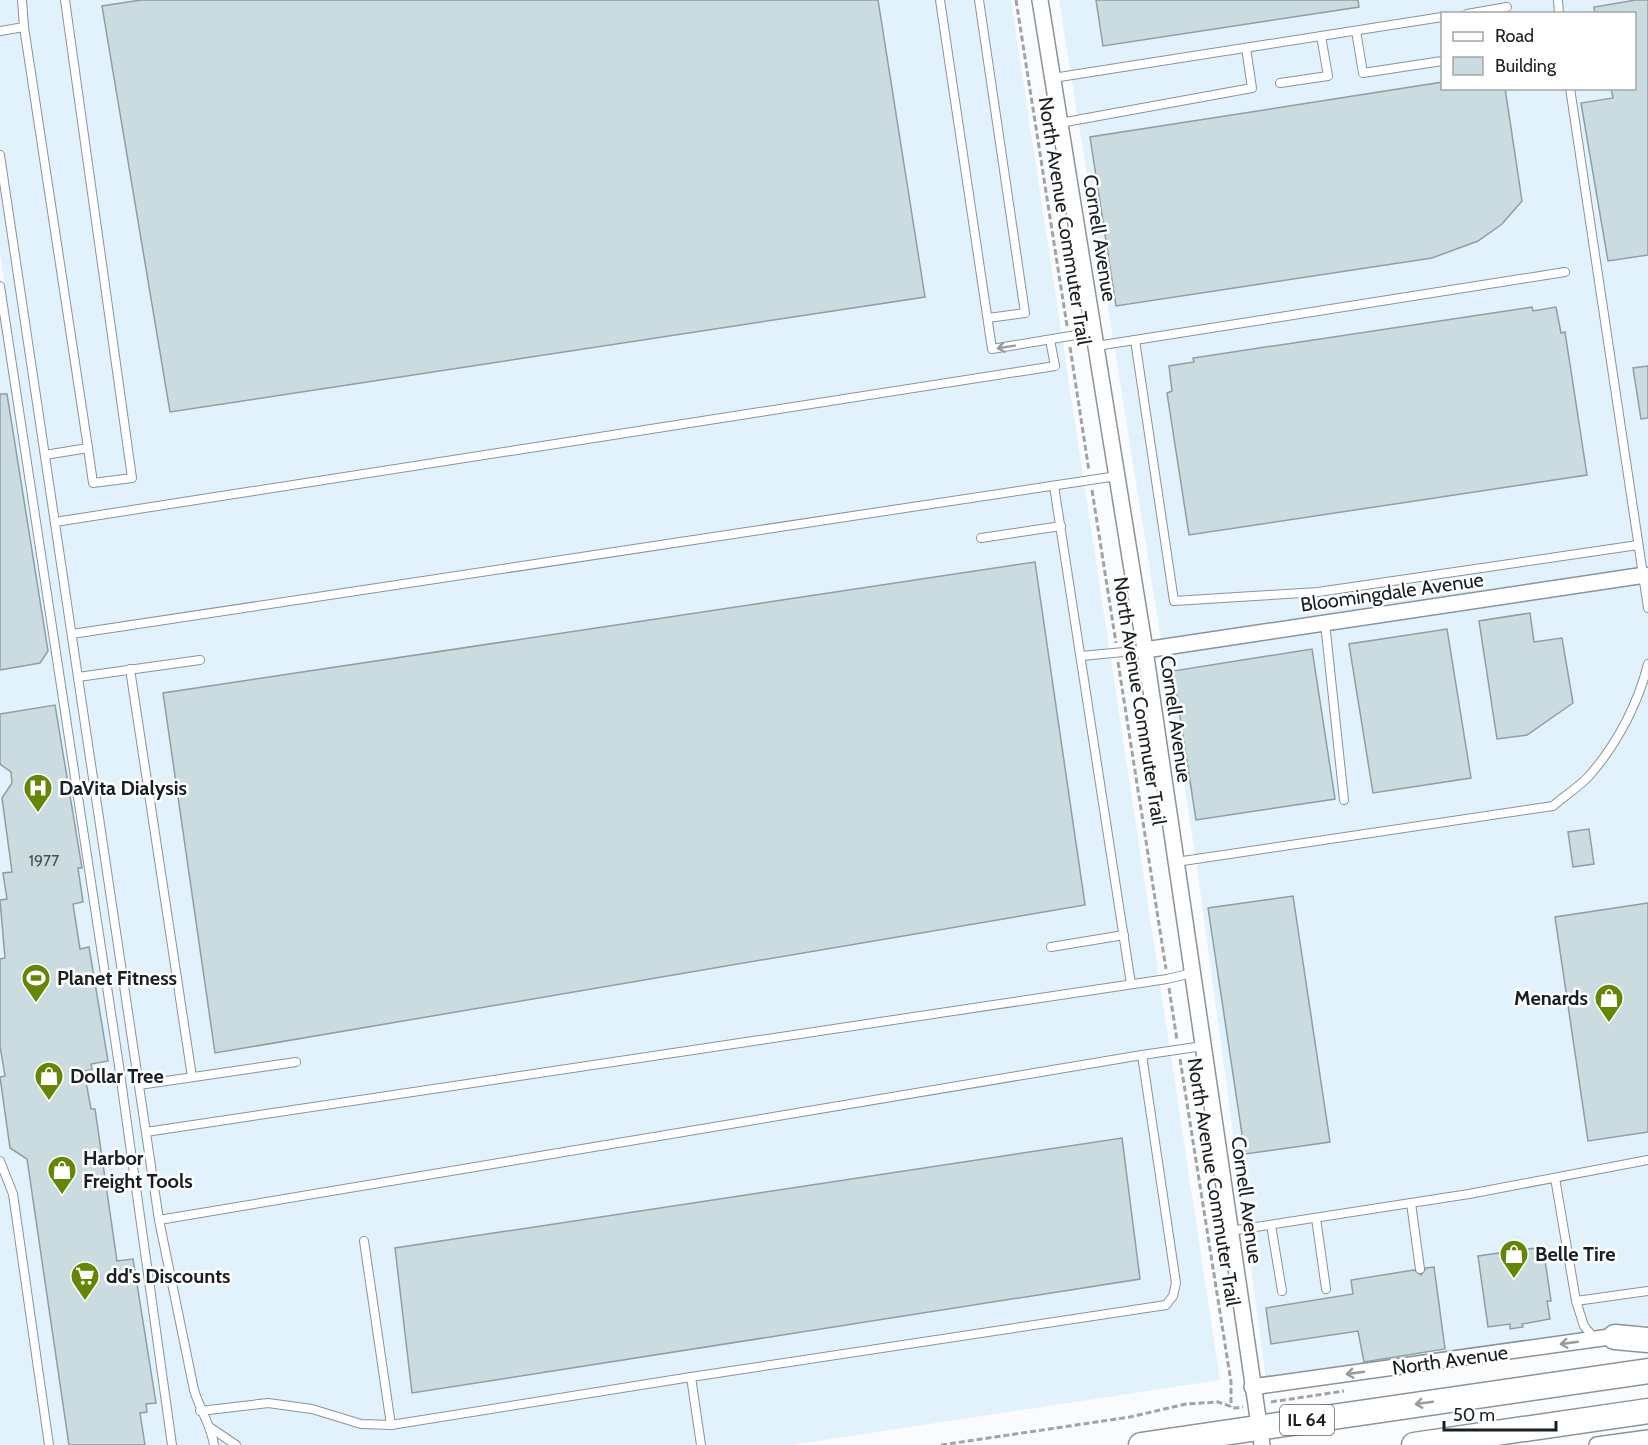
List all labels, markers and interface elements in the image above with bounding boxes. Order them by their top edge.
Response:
legend [1441,12,1636,90]
text: Road [1495,25,1534,47]
text: Building [1495,55,1557,77]
street label: North Avenue Commuter Trail [1034,95,1097,347]
street label: Cornell Avenue [1078,173,1122,303]
one-way arrow [996,342,1016,353]
street label: Bloomingdale Avenue [1299,567,1485,617]
street label: North Avenue Commuter Trail [1109,575,1172,827]
street label: Cornell Avenue [1155,654,1197,784]
hospital icon: DaVita Dialysis [22,772,54,814]
place label: DaVita Dialysis [59,776,187,800]
house number: 1977 [29,851,59,870]
sports icon: Planet Fitness [20,962,52,1004]
place label: Planet Fitness [57,966,177,990]
shop icon: Menards [1593,982,1625,1024]
place label: Menards [1514,986,1588,1010]
street label: North Avenue Commuter Trail [1183,1056,1246,1308]
shop icon: Dollar Tree [33,1060,65,1102]
place label: Dollar Tree [70,1064,164,1088]
street label: Cornell Avenue [1226,1135,1268,1265]
place label: Harbor Freight Tools [83,1146,193,1193]
shop icon: Harbor Freight Tools [46,1154,78,1196]
shop icon: Belle Tire [1498,1238,1530,1280]
place label: Belle Tire [1535,1242,1615,1266]
supermarket icon: dd's Discounts [69,1260,101,1302]
place label: dd's Discounts [106,1264,230,1288]
one-way arrow [1560,1338,1580,1349]
street label: North Avenue [1391,1340,1509,1380]
one-way arrow [1346,1367,1366,1378]
scale bar [1444,1394,1556,1432]
one-way arrow [1414,1398,1434,1409]
text: 50 m [1453,1404,1495,1426]
road number: IL 64 [1280,1405,1334,1435]

